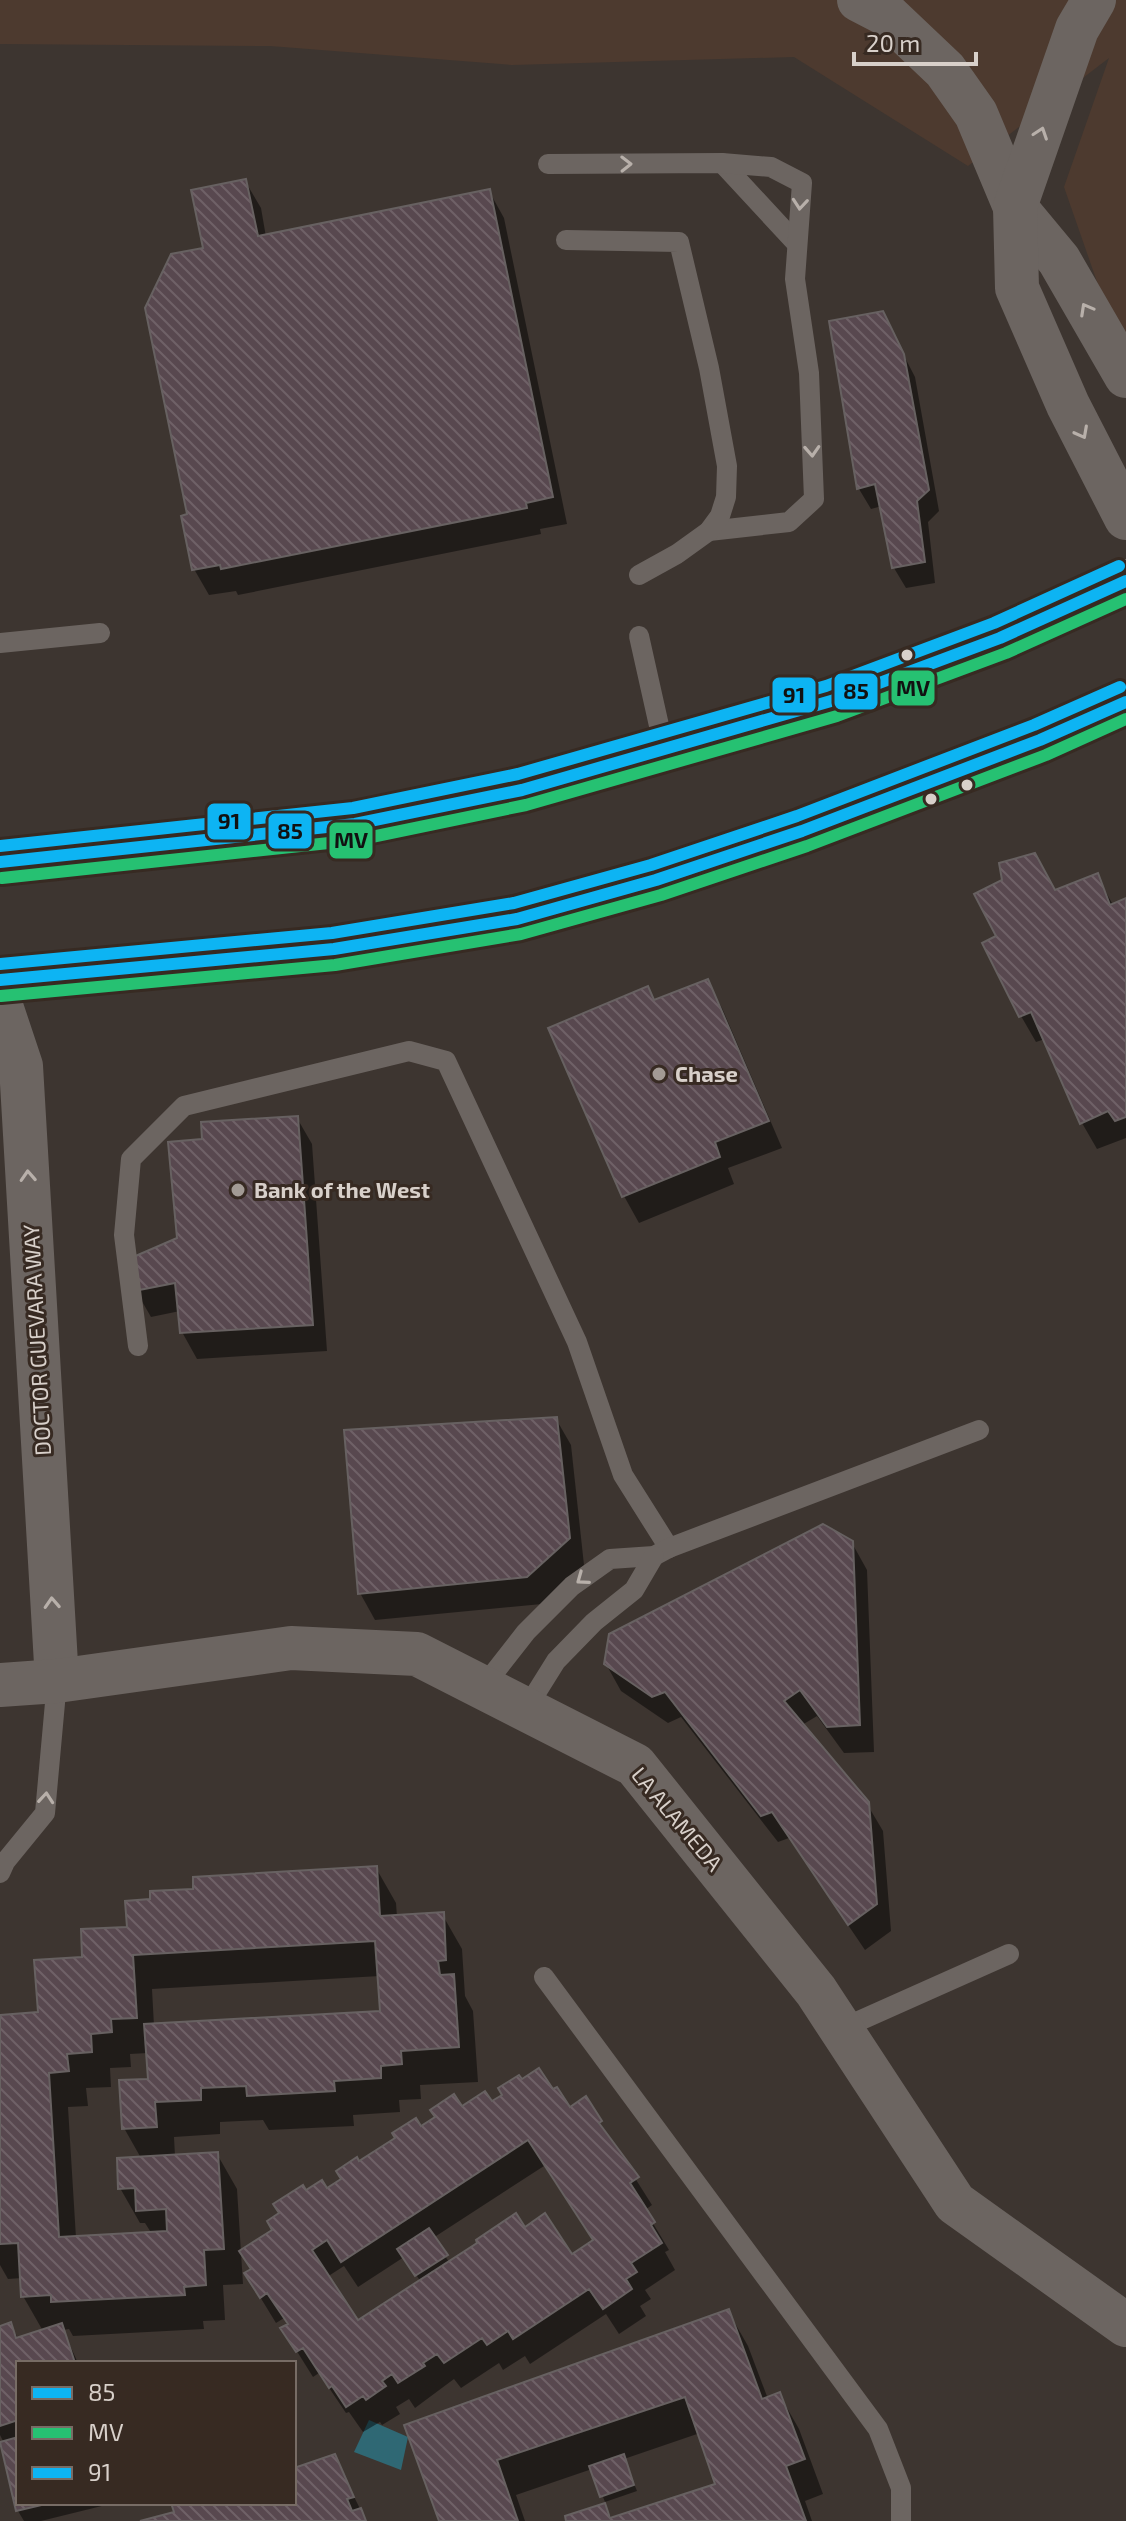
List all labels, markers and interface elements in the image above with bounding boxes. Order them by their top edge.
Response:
scale bar [854,16,976,66]
text: 20 m [866,28,920,57]
one-way arrow [1031,127,1047,141]
one-way arrow [620,155,633,172]
one-way arrow [792,198,809,211]
one-way arrow [1080,303,1096,318]
one-way arrow [1072,424,1087,439]
one-way arrow [804,445,821,458]
unlabelled marker [899,647,915,663]
line badge: MV [890,669,936,707]
line badge: 85 [833,672,879,711]
text: MV [896,674,930,700]
line badge: 91 [771,676,817,714]
text: 85 [843,677,869,703]
text: 91 [783,681,805,707]
unlabelled marker [959,777,975,793]
unlabelled marker [923,791,939,807]
line badge: 91 [206,802,252,841]
text: 91 [218,807,240,833]
line badge: 85 [267,812,313,850]
text: 85 [277,817,303,843]
line badge: MV [328,821,374,860]
text: MV [334,826,368,852]
place label: Chase [675,1060,738,1086]
marker: Chase [650,1065,668,1083]
one-way arrow [20,1169,37,1182]
place label: Bank of the West [254,1176,430,1202]
marker: Bank of the West [229,1181,247,1199]
street label: DOCTOR GUEVARA WAY [17,1223,55,1456]
one-way arrow [577,1569,591,1584]
one-way arrow [44,1596,61,1609]
street label: LA ALAMEDA [627,1761,729,1876]
one-way arrow [38,1792,55,1805]
legend [16,2361,296,2505]
text: 85 [88,2377,115,2406]
text: MV [88,2417,124,2446]
text: 91 [88,2457,111,2486]

